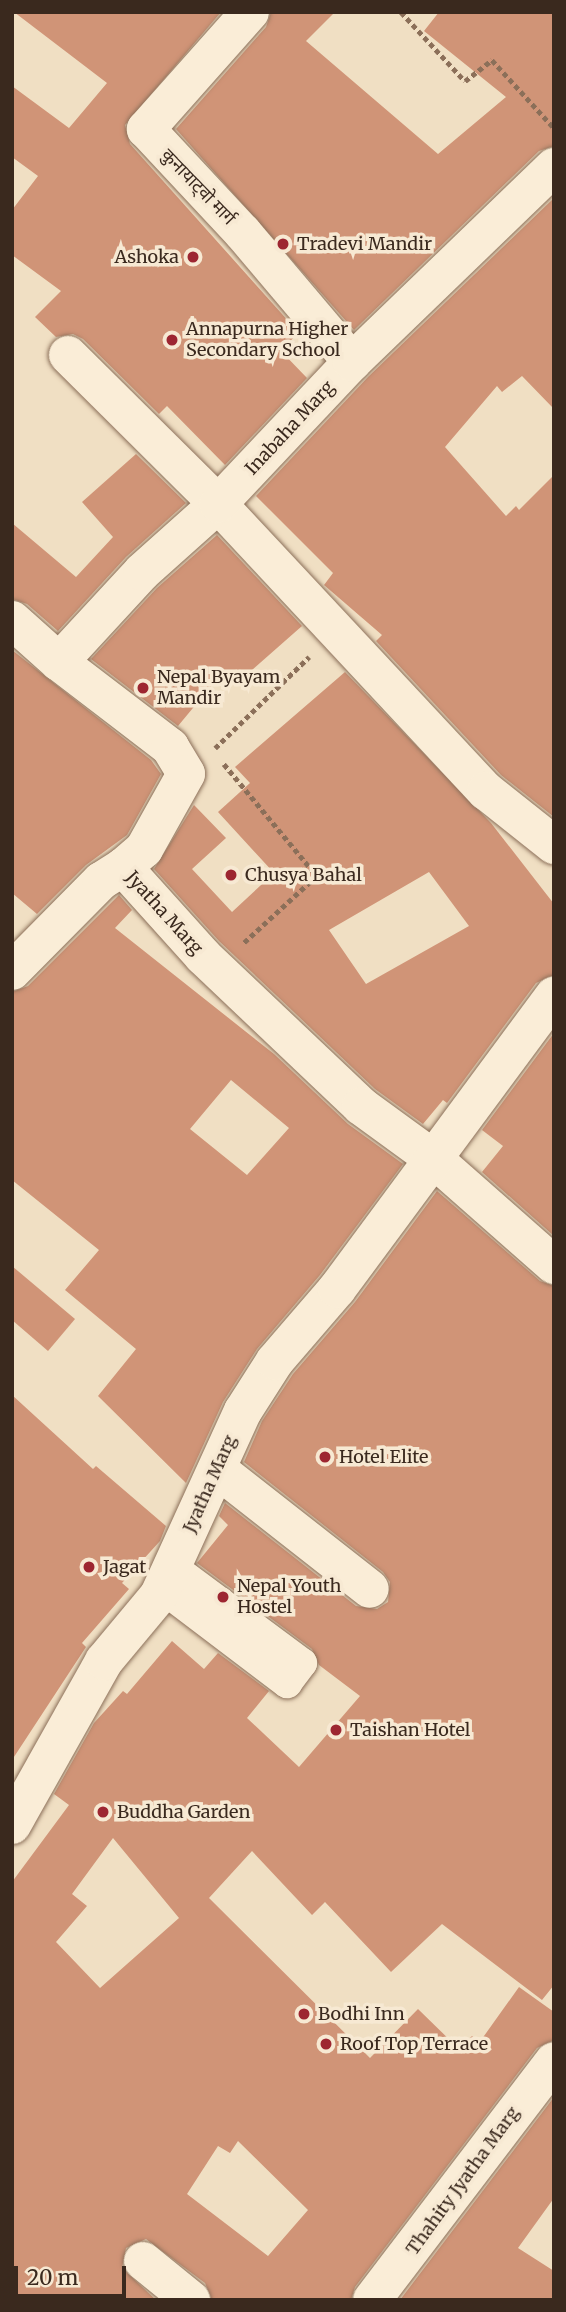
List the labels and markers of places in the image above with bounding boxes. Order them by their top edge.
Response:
place label: Tradevi Mandir [297,233,432,255]
marker: Tradevi Mandir [275,236,291,252]
place label: Ashoka [114,246,179,268]
marker: Ashoka [185,249,201,265]
place label: Annapurna Higher Secondary School [186,319,348,362]
marker: Annapurna Higher Secondary School [164,332,180,348]
place label: Nepal Byayam Mandir [157,667,280,710]
marker: Nepal Byayam Mandir [135,680,151,696]
place label: Chusya Bahal [245,864,362,886]
marker: Chusya Bahal [223,867,239,883]
place label: Hotel Elite [339,1446,428,1468]
marker: Hotel Elite [317,1449,333,1465]
place label: Jagat [103,1556,146,1578]
marker: Jagat [81,1559,97,1575]
place label: Nepal Youth Hostel [237,1576,342,1618]
marker: Nepal Youth Hostel [215,1589,231,1605]
place label: Taishan Hotel [350,1719,470,1741]
marker: Taishan Hotel [328,1722,344,1738]
place label: Buddha Garden [117,1801,250,1823]
marker: Buddha Garden [95,1804,111,1820]
place label: Bodhi Inn [318,2003,405,2025]
marker: Bodhi Inn [296,2006,312,2022]
place label: Roof Top Terrace [340,2033,488,2055]
marker: Roof Top Terrace [318,2036,334,2052]

